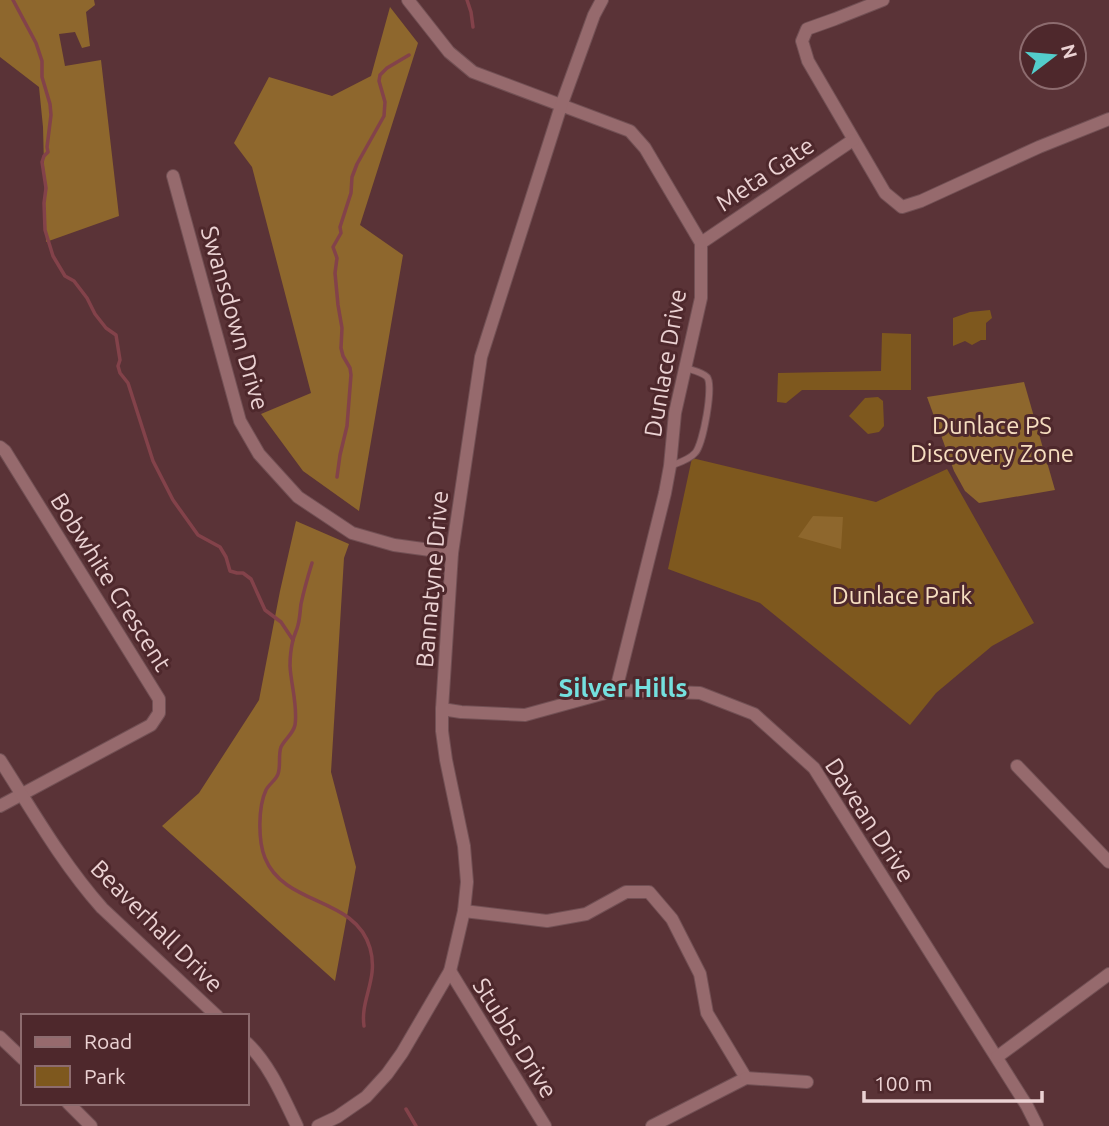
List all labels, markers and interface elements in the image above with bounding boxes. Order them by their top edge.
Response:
north arrow [1018,21,1088,91]
text: N [1057,41,1082,61]
street label: Meta Gate [711,131,819,217]
street label: Swansdown Drive [196,223,274,413]
street label: Dunlace Drive [639,287,691,439]
park label: Dunlace PS Discovery Zone [910,412,1074,467]
street label: Bobwhite Crescent [45,488,177,676]
street label: Bannatyne Drive [411,489,453,669]
park label: Dunlace Park [832,582,972,609]
district label: Silver Hills [558,673,688,702]
street label: Davean Drive [820,753,920,887]
street label: Beaverhall Drive [85,854,229,998]
street label: Stubbs Drive [467,973,563,1103]
legend [21,1014,248,1105]
text: Road [84,1029,132,1053]
scale bar [864,1060,1042,1104]
text: Park [84,1064,126,1088]
text: 100 m [874,1071,932,1095]

